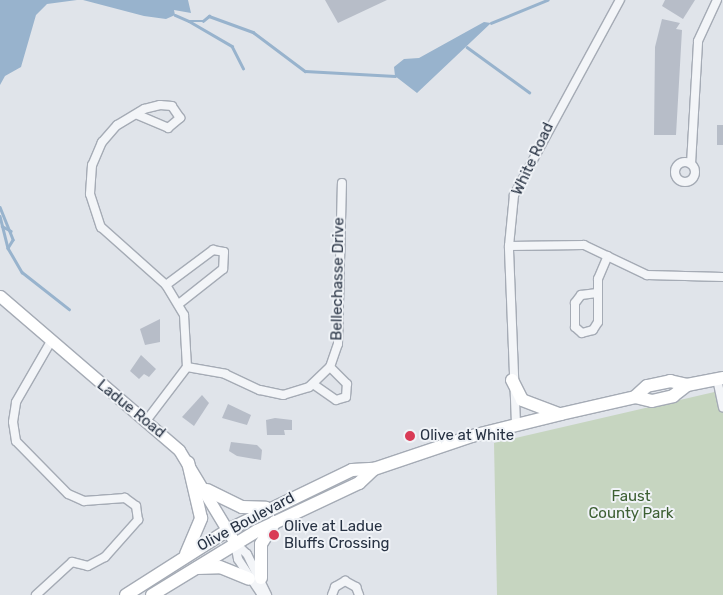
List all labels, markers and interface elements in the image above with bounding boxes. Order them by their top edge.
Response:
street label: White Road [508,120,558,198]
street label: Bellechasse Drive [328,217,348,341]
street label: Ladue Road [93,376,169,442]
place label: Olive at White [420,427,514,445]
marker: Olive at White [404,430,416,442]
park label: Faust County Park [588,487,674,522]
street label: Olive Boulevard [194,489,298,555]
place label: Olive at Ladue Bluffs Crossing [284,517,390,552]
marker: Olive at Ladue Bluffs Crossing [268,529,280,541]

